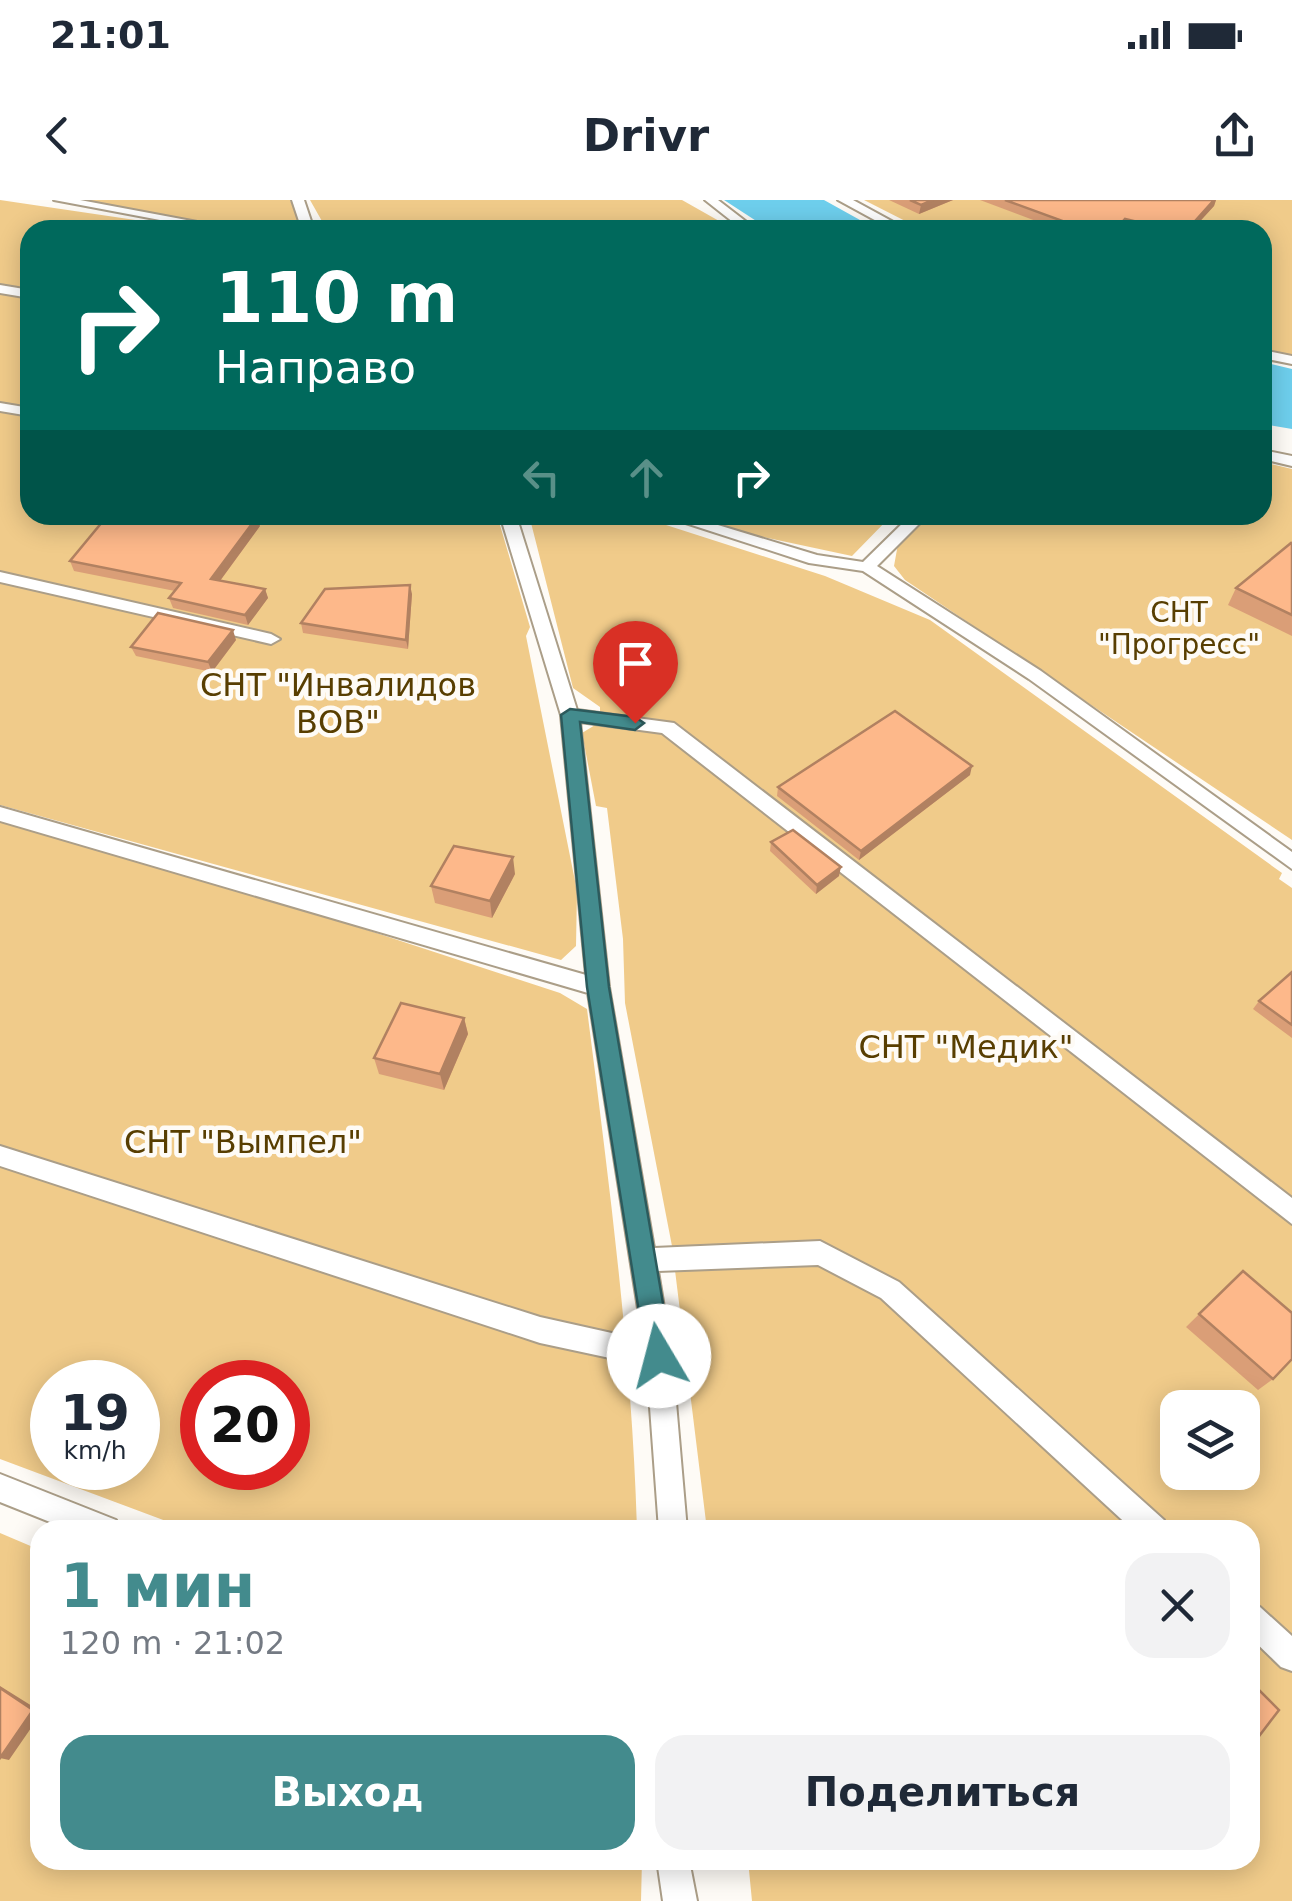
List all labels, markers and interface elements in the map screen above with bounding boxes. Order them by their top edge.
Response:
text: 21:01 [50,13,171,57]
icon: back [30,108,85,163]
icon: share [1207,108,1262,163]
text: Drivr [583,109,709,162]
text: 110 m [215,257,458,339]
icon: right [50,260,180,390]
text: Направо [215,341,416,394]
icon: left [514,450,569,505]
icon: ahead [619,450,674,505]
icon: right [724,450,779,505]
park label: СНТ "Прогресс" [1098,596,1260,661]
pin [593,621,678,724]
icon: arrive [608,636,663,691]
park label: СНТ "Инвалидов ВОВ" [200,666,476,741]
park label: СНТ "Медик" [858,1028,1074,1066]
park label: СНТ "Вымпел" [124,1123,362,1161]
position arrow [607,1304,711,1408]
speed limit sign: 20 [180,1360,310,1490]
text: 19 [60,1384,130,1442]
map controls [1160,1390,1260,1490]
button: layers [1160,1390,1260,1490]
text: km/h [63,1436,127,1465]
text: 1 мин [60,1551,255,1621]
button: close [1125,1553,1230,1658]
text: 120 m · 21:02 [60,1624,285,1662]
button: Выход [60,1735,635,1850]
button: Поделиться [655,1735,1230,1850]

